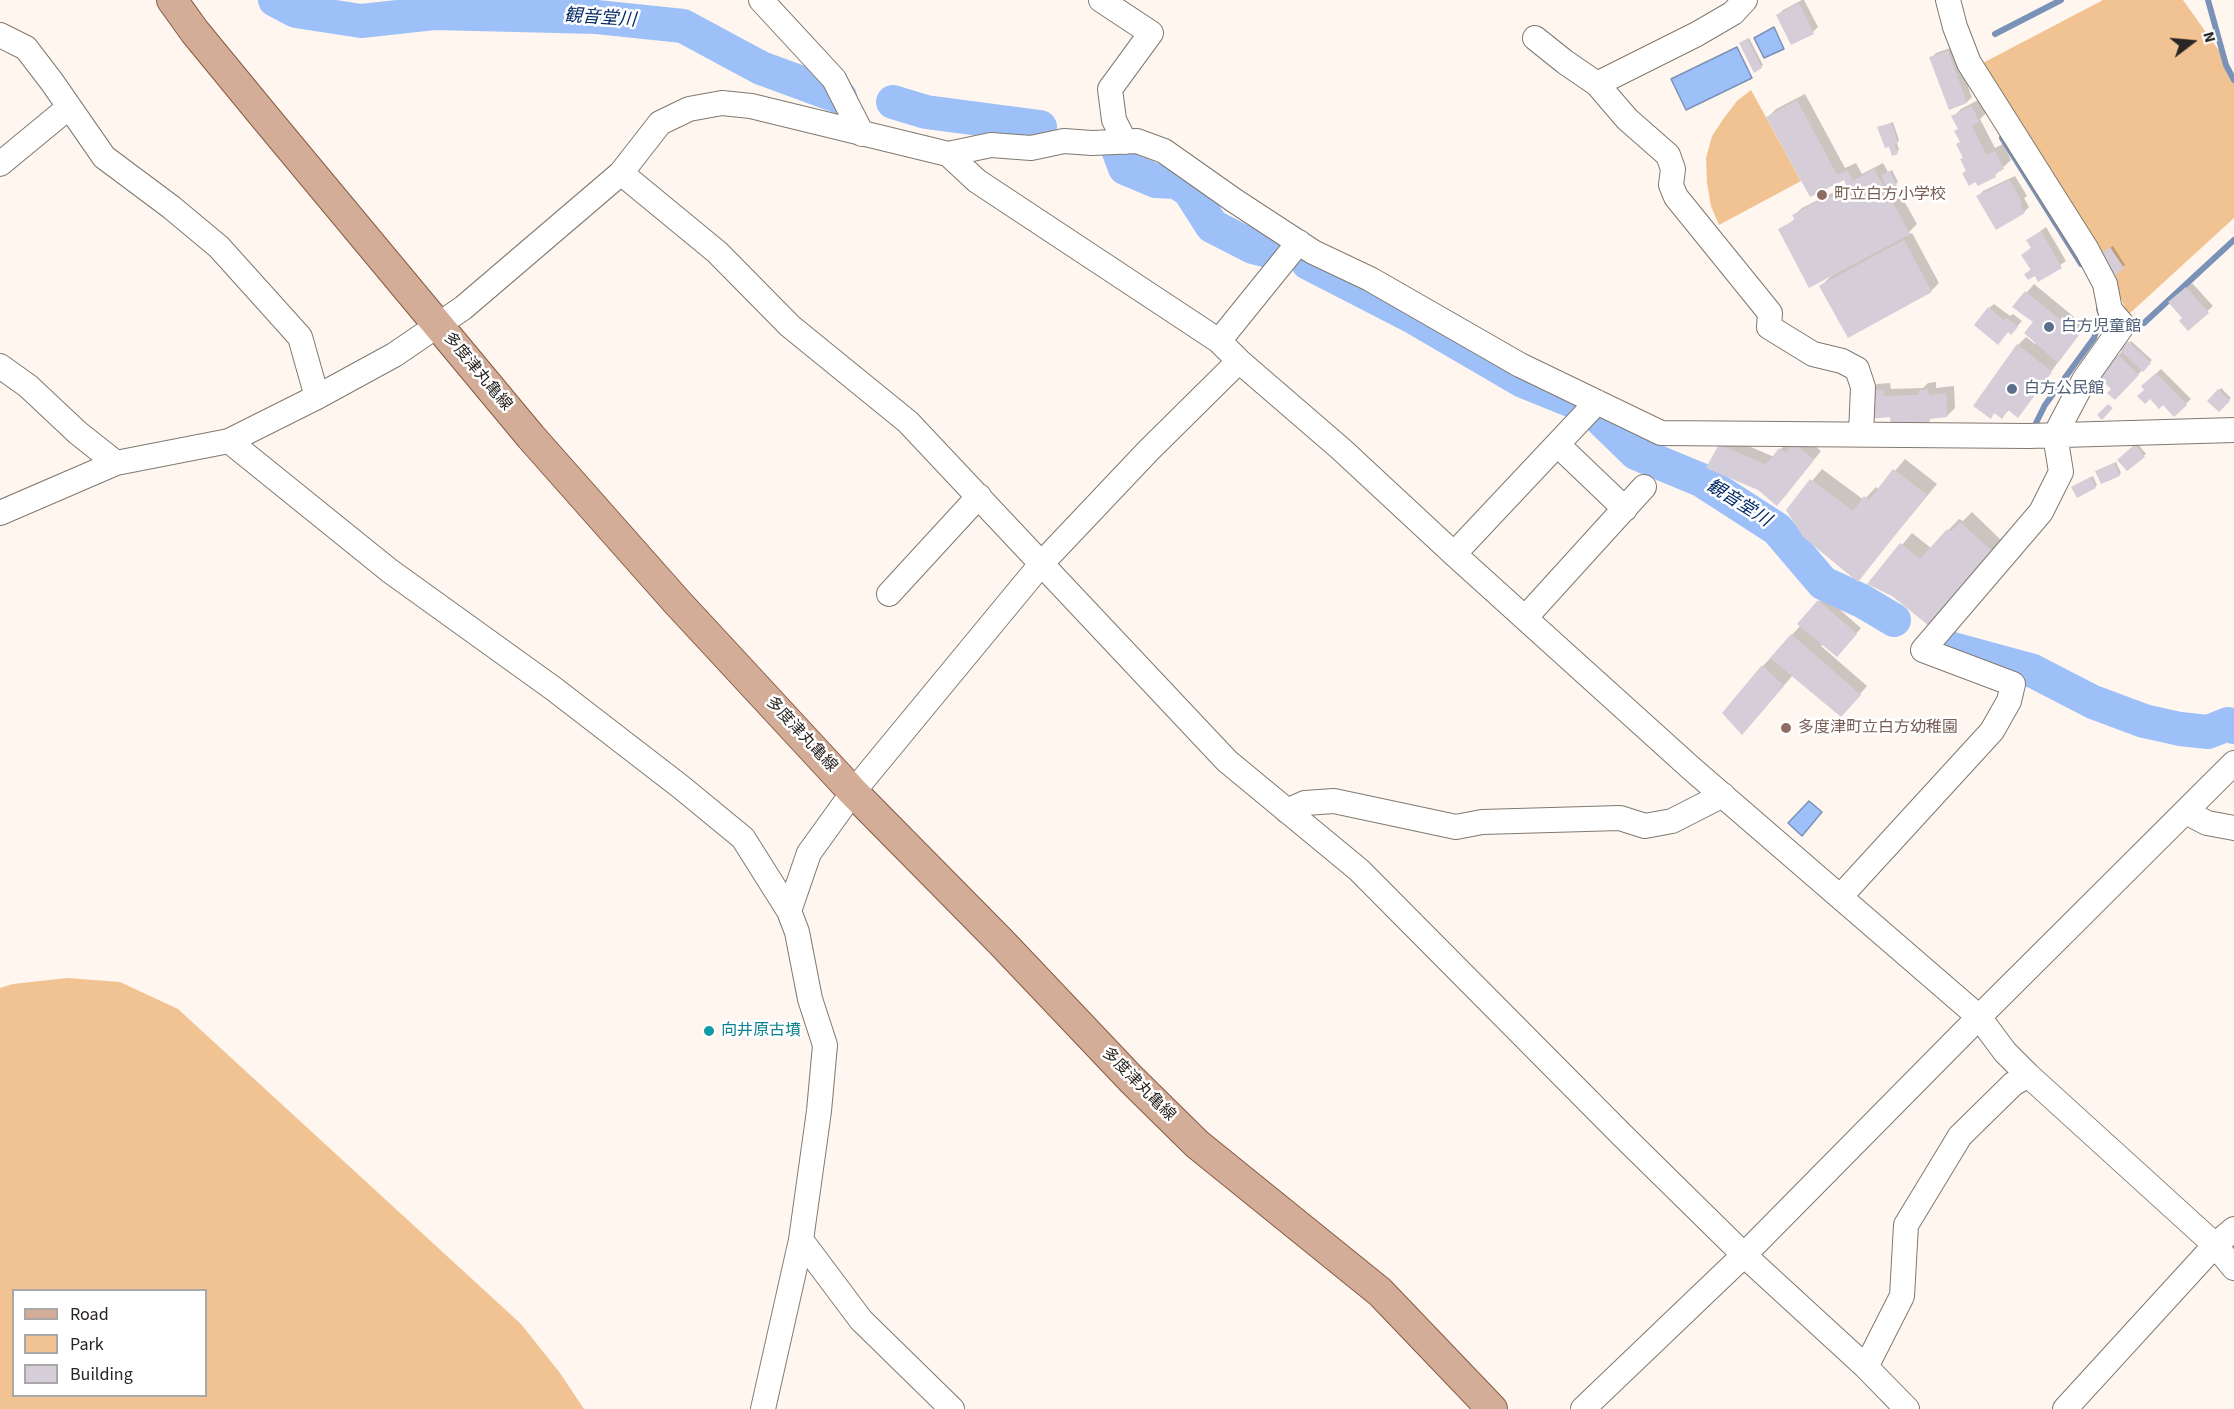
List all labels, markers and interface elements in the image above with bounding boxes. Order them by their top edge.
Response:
water label: 観音堂川 [563,6,637,32]
north arrow [2162,12,2222,72]
text: N [2197,29,2221,45]
place label: 町立白方小学校 [1834,185,1946,205]
marker: 町立白方小学校 [1815,188,1829,202]
place label: 白方児童館 [2061,317,2141,337]
marker: 白方児童館 [2042,320,2056,334]
street label: 多度津丸亀線 [439,329,515,415]
place label: 白方公民館 [2024,379,2104,399]
marker: 白方公民館 [2005,382,2019,396]
water label: 観音堂川 [1702,476,1774,532]
street label: 多度津丸亀線 [761,693,841,777]
place label: 多度津町立白方幼稚園 [1798,718,1958,738]
marker: 多度津町立白方幼稚園 [1779,721,1793,735]
place label: 向井原古墳 [721,1021,801,1041]
marker: 向井原古墳 [702,1024,716,1038]
street label: 多度津丸亀線 [1097,1044,1179,1126]
legend [12,1289,207,1397]
text: Road [70,1302,109,1327]
text: Park [70,1332,104,1357]
text: Building [70,1362,133,1387]

